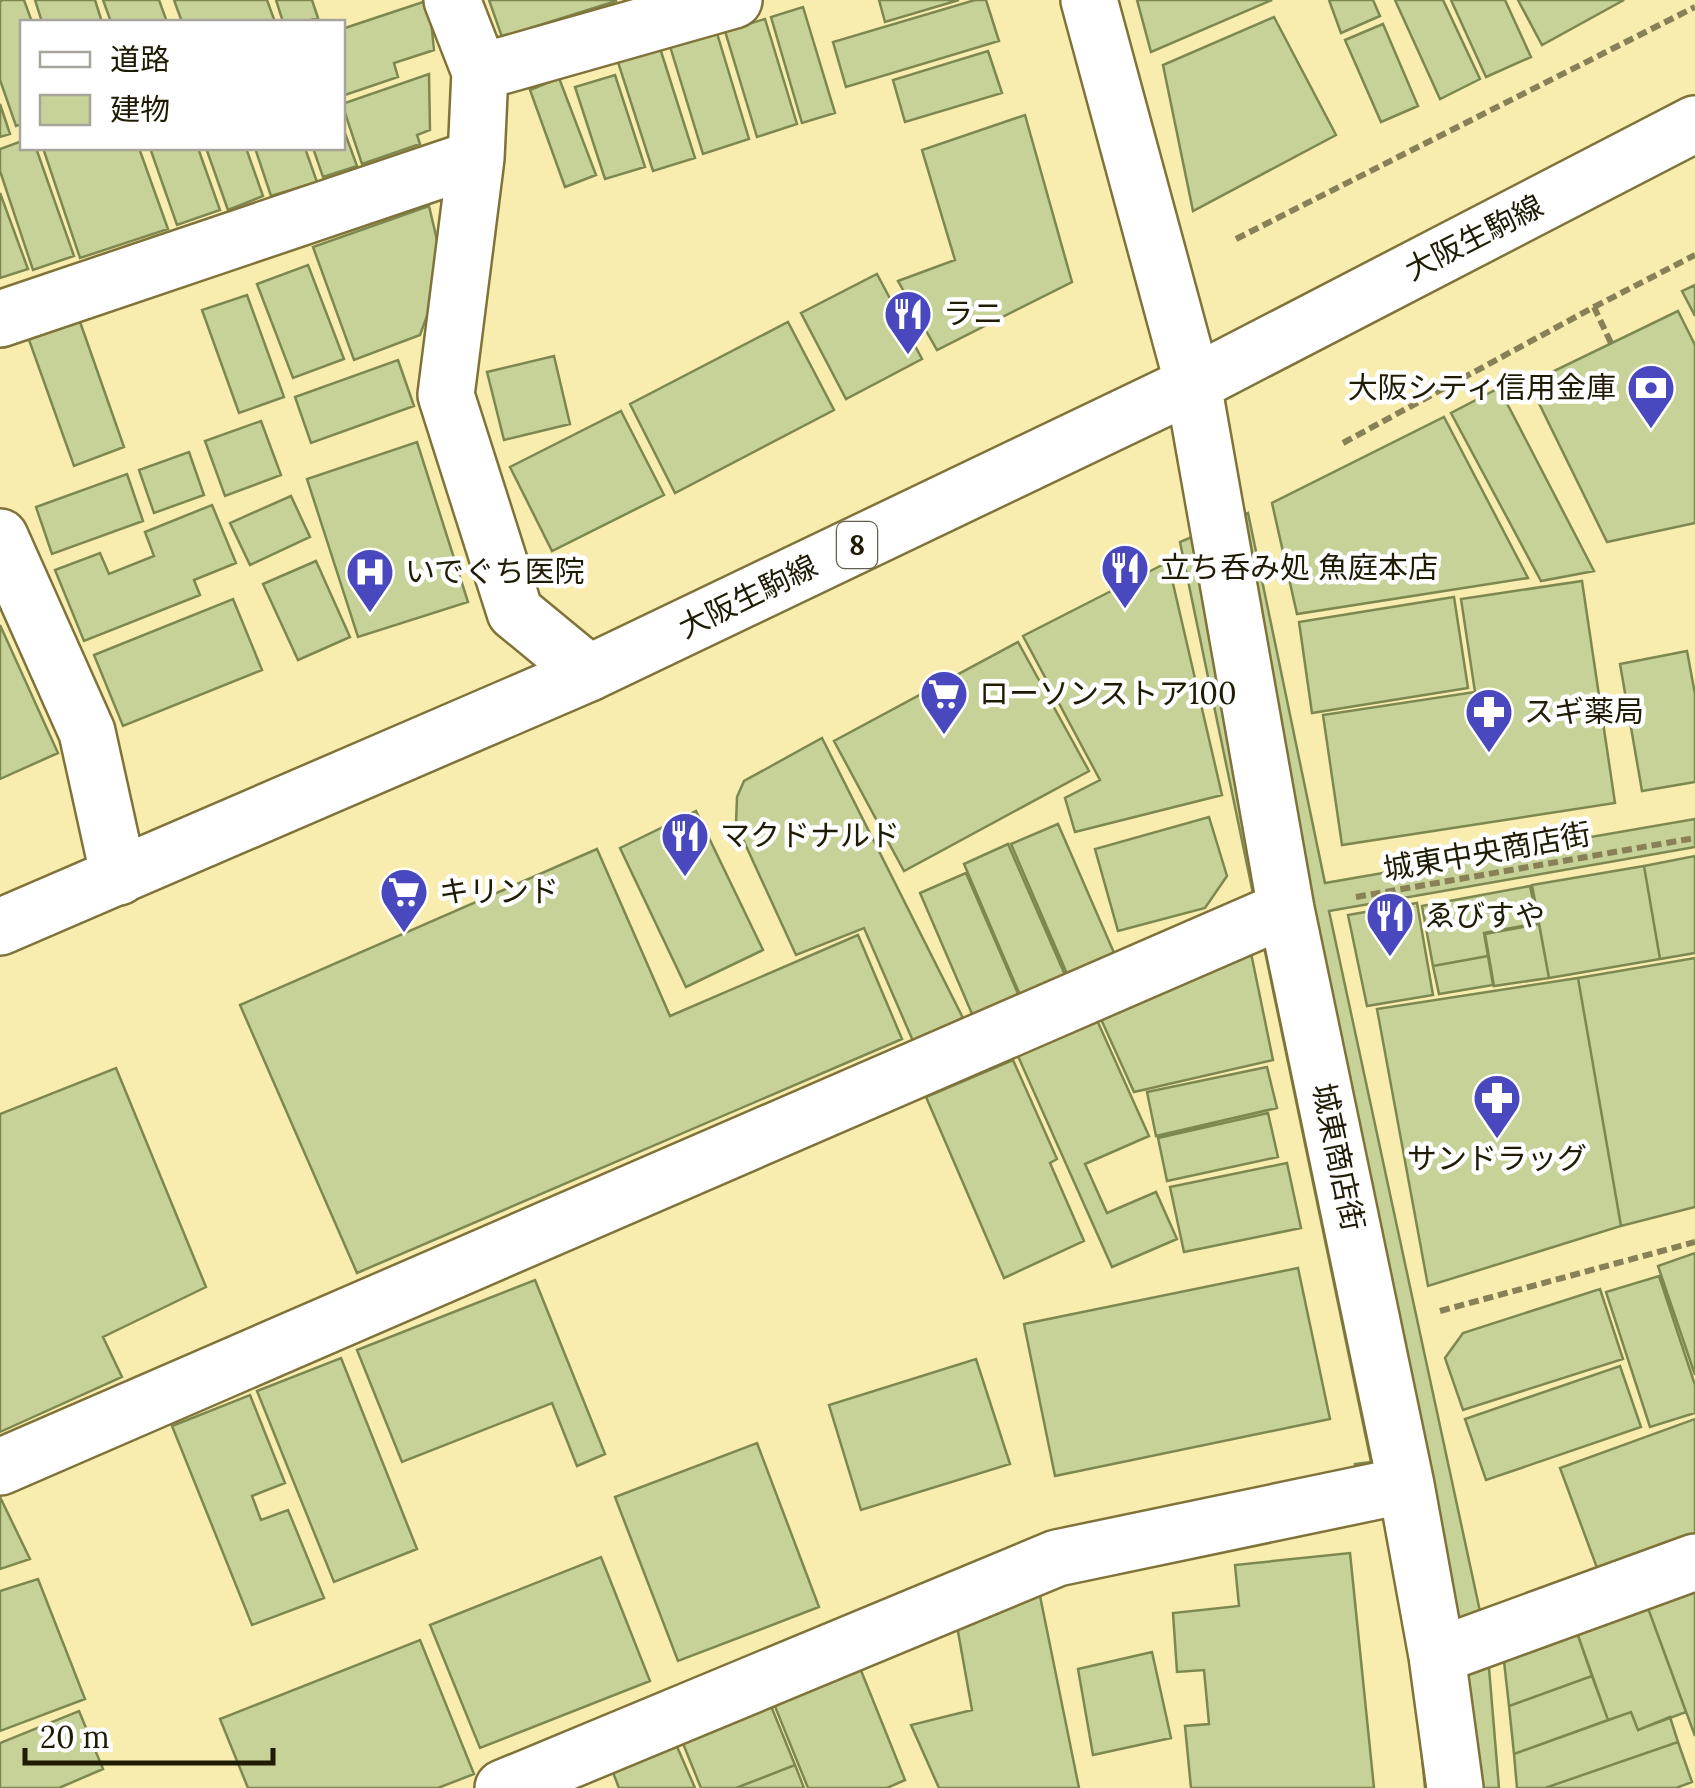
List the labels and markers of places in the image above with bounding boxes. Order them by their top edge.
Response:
restaurant icon: ラニ [882,288,934,356]
place label: ラニ [943,294,1003,332]
bank icon: 大阪シティ信用金庫 [1625,362,1677,430]
place label: 大阪シティ信用金庫 [1348,368,1616,406]
restaurant icon: 立ち呑み処 魚庭本店 [1099,542,1151,610]
hospital icon: いでぐち医院 [344,546,396,614]
place label: 立ち呑み処 魚庭本店 [1160,548,1438,586]
place label: いでぐち医院 [405,552,585,590]
supermarket icon: ローソンストア100 [918,668,970,736]
place label: ローソンストア100 [979,674,1237,712]
pharmacy icon: スギ薬局 [1463,686,1515,754]
place label: スギ薬局 [1524,692,1644,730]
restaurant icon: マクドナルド [659,810,711,878]
place label: マクドナルド [720,816,900,854]
supermarket icon: キリンド [378,866,430,934]
place label: キリンド [439,872,559,910]
restaurant icon: ゑびすや [1364,890,1416,958]
place label: ゑびすや [1425,896,1545,934]
pharmacy icon: サンドラッグ [1471,1072,1523,1140]
place label: サンドラッグ [1407,1139,1587,1177]

